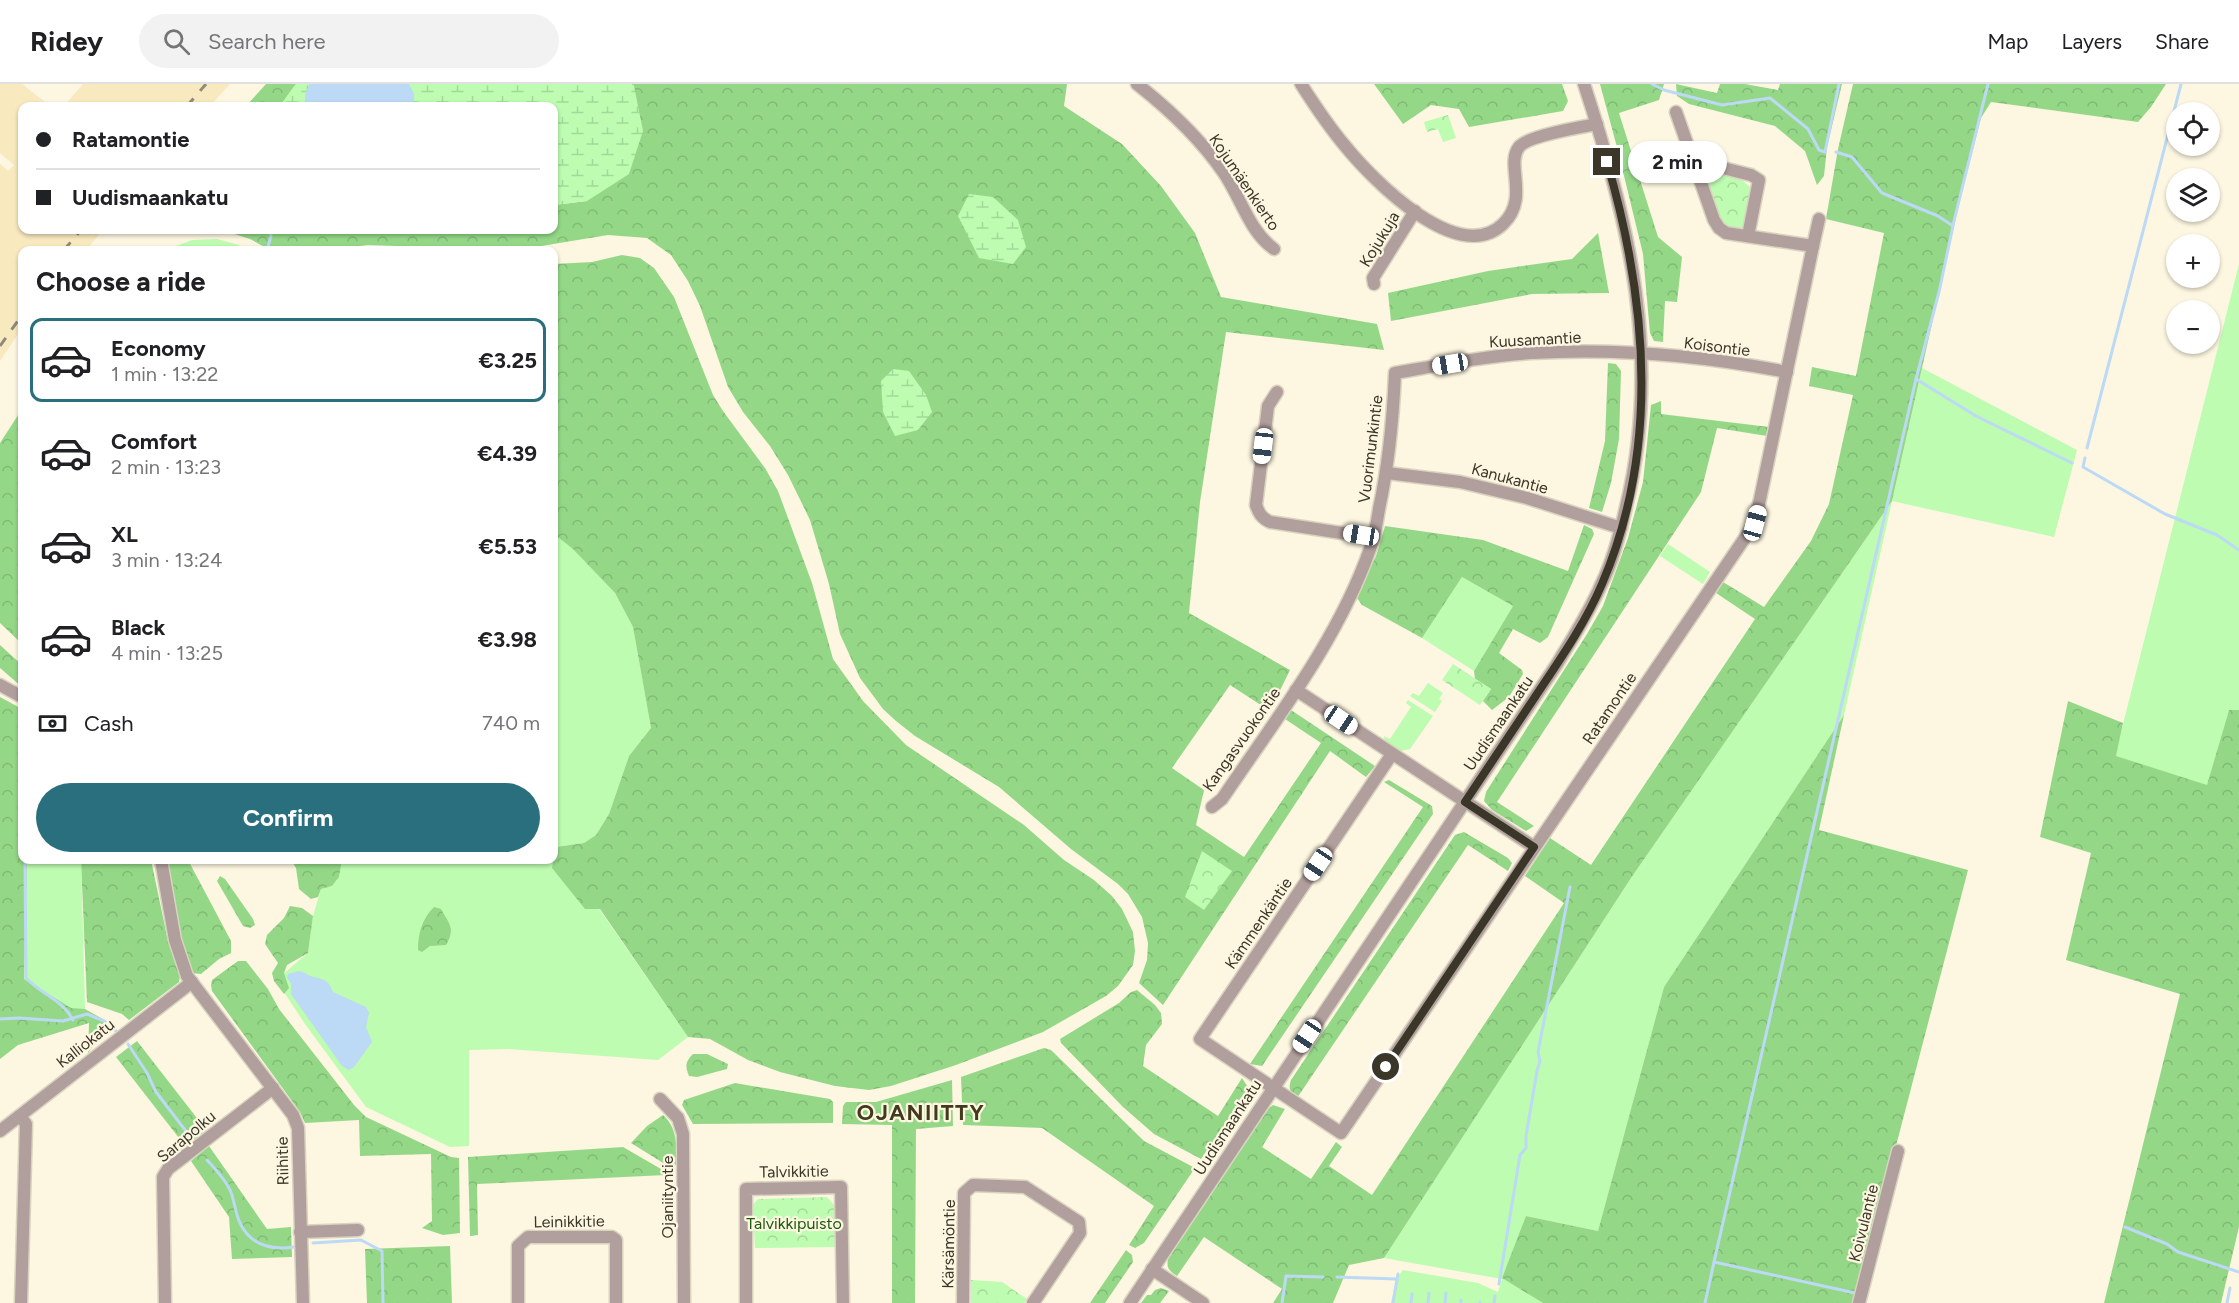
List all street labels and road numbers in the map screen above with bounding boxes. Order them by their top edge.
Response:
street label: Kojumäenkierto [1205,130,1284,234]
street label: Kojukuja [1356,208,1403,270]
street label: Kuusamantie [1488,328,1582,351]
street label: Koisontie [1683,333,1751,360]
street label: Vuorimunkintie [1354,394,1387,504]
street label: Kanukantie [1469,459,1551,498]
street label: Ratamontie [1578,668,1641,748]
street label: Uudismaankatu [1460,672,1537,774]
street label: Kangasvuokontie [1198,683,1284,795]
street label: Kämmenkäntie [1221,874,1296,973]
street label: Kalliokatu [52,1015,118,1072]
street label: Uudismaankatu [1189,1076,1265,1179]
street label: Sarapolku [153,1106,219,1166]
street label: Riihitie [273,1136,292,1185]
street label: Ojaniityntie [658,1155,677,1239]
street label: Talvikkitie [759,1161,829,1182]
street label: Koivulantie [1845,1182,1882,1264]
street label: Kärsämöntie [938,1199,959,1289]
street label: Leinikkitie [533,1211,605,1232]

